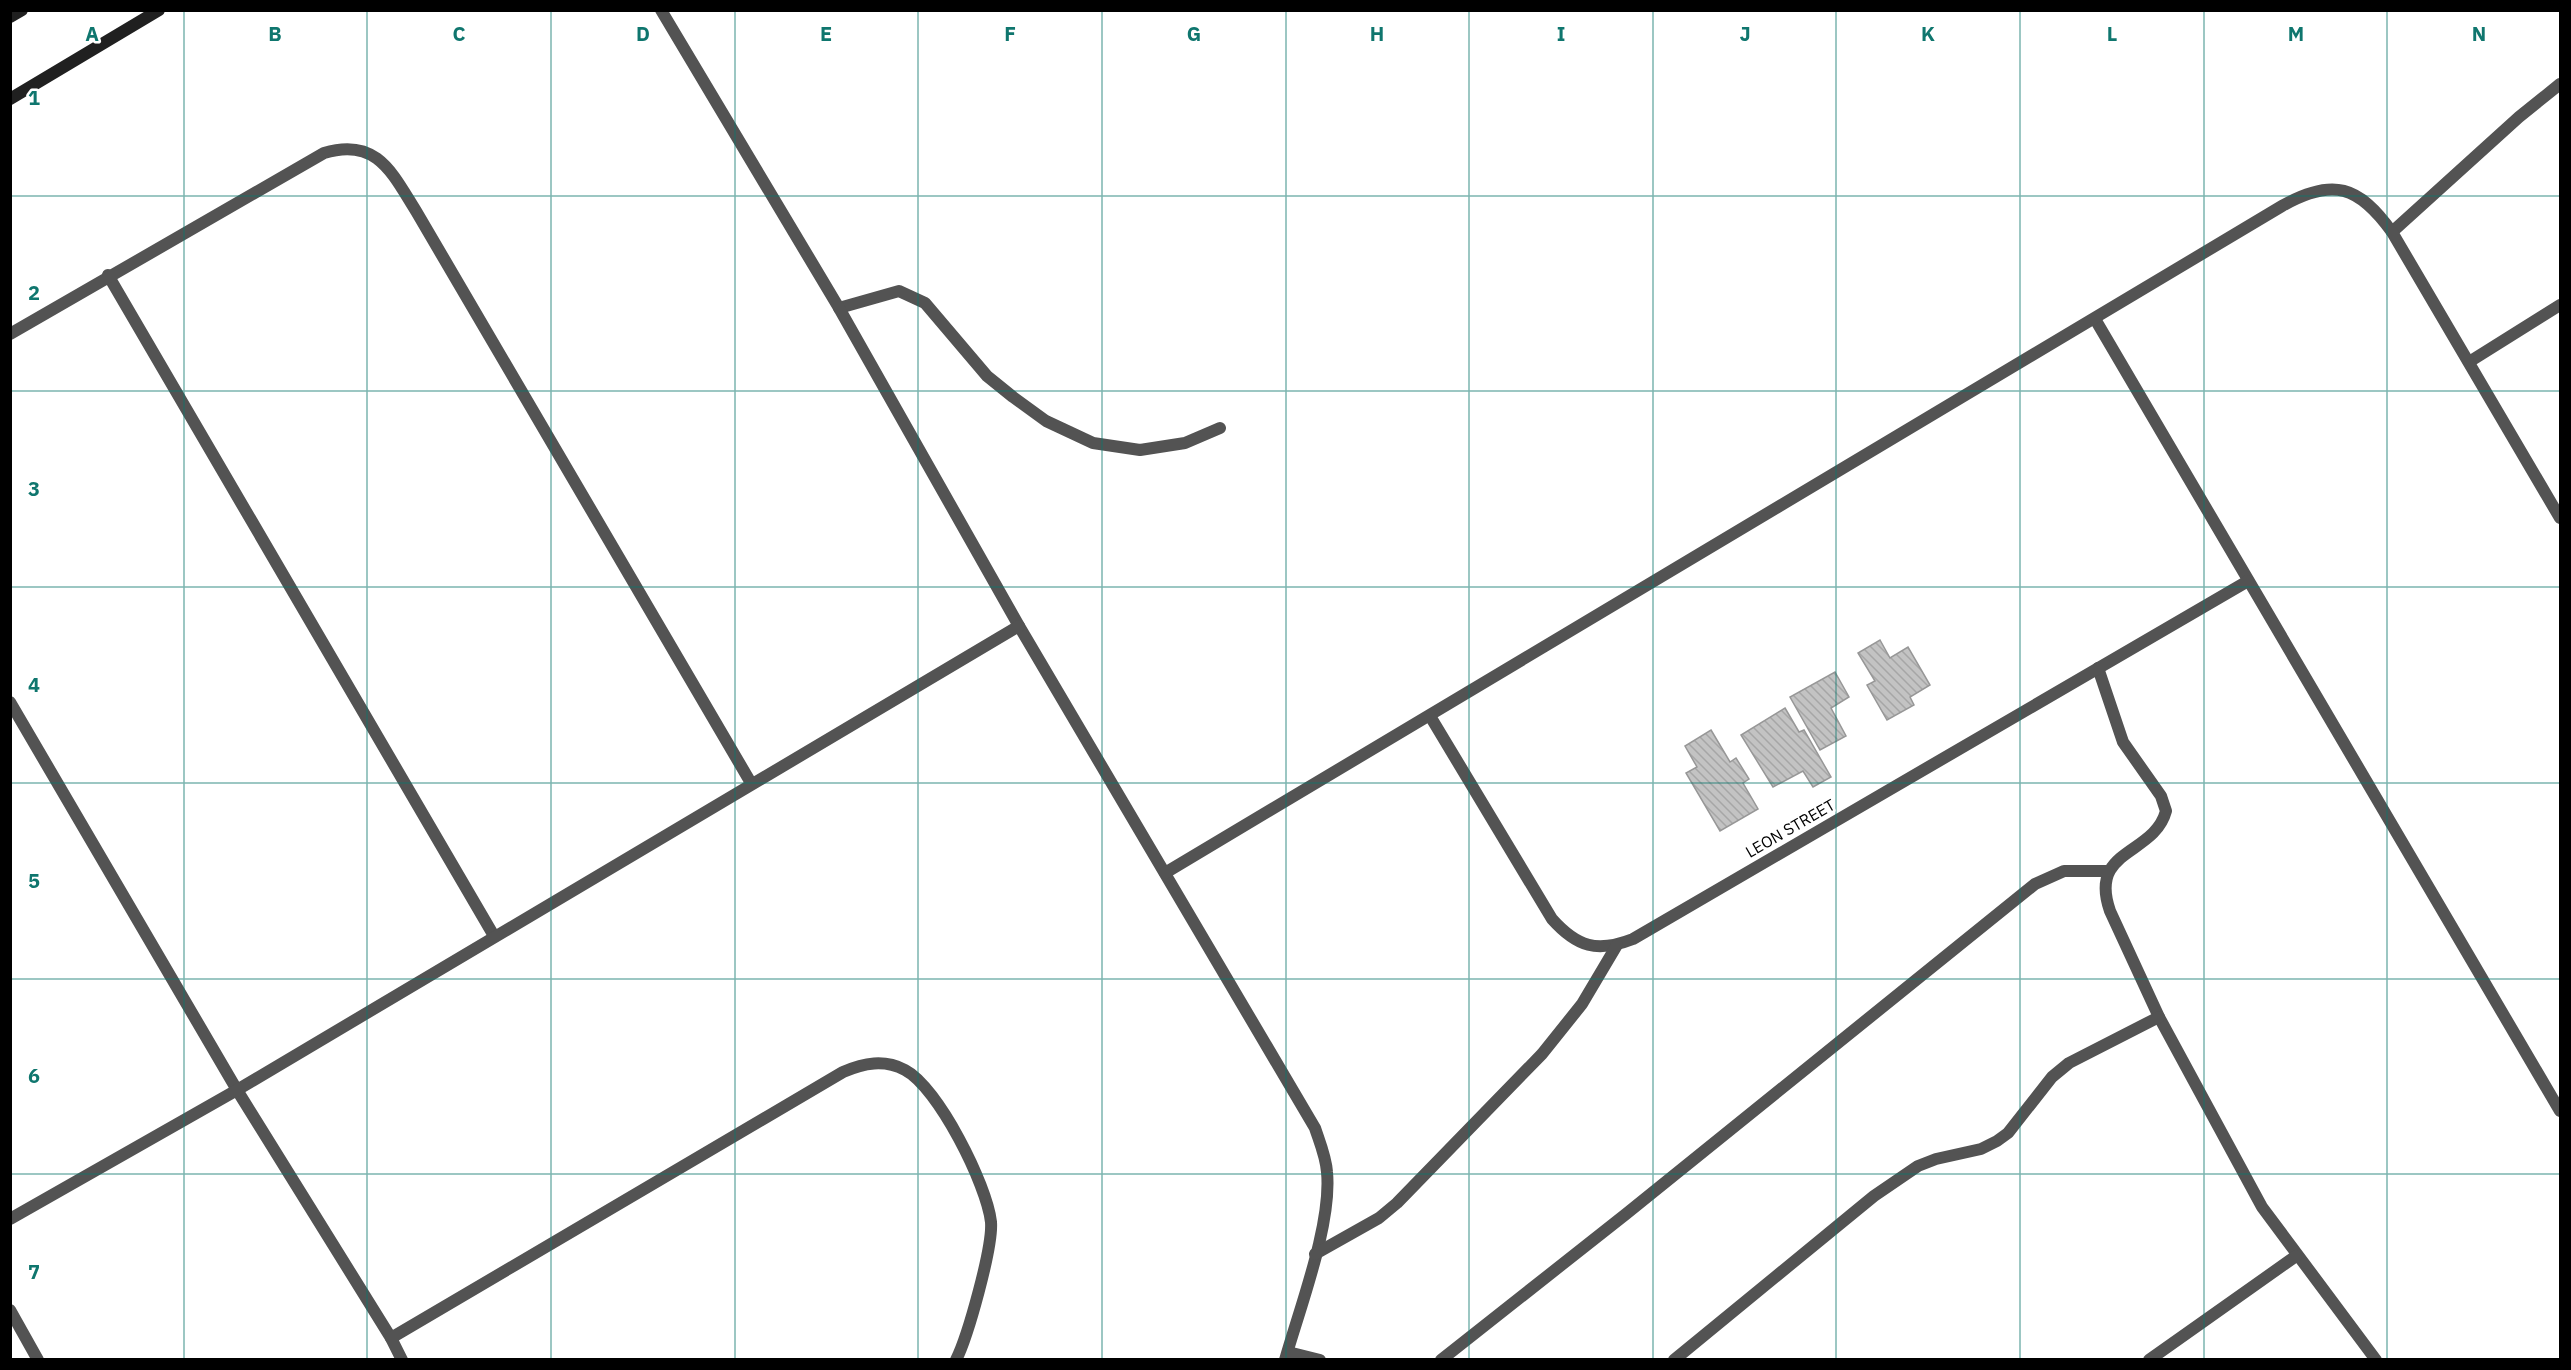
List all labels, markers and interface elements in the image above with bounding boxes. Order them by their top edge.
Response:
text: A [85,20,99,47]
text: B [268,20,282,47]
text: C [452,20,466,47]
text: D [636,20,650,47]
text: E [820,20,832,47]
text: F [1004,20,1016,47]
text: G [1187,20,1201,47]
text: H [1370,20,1384,47]
text: I [1557,20,1565,47]
text: J [1739,20,1751,47]
text: K [1921,20,1935,47]
text: L [2107,20,2117,47]
text: M [2288,20,2304,47]
text: N [2472,20,2486,47]
text: 1 [28,84,40,111]
text: 2 [28,279,40,306]
text: 3 [28,475,40,502]
text: 4 [28,671,40,698]
street label: LEON STREET [1742,794,1838,862]
text: 5 [28,867,40,894]
text: 6 [28,1062,40,1089]
text: 7 [28,1258,40,1285]

